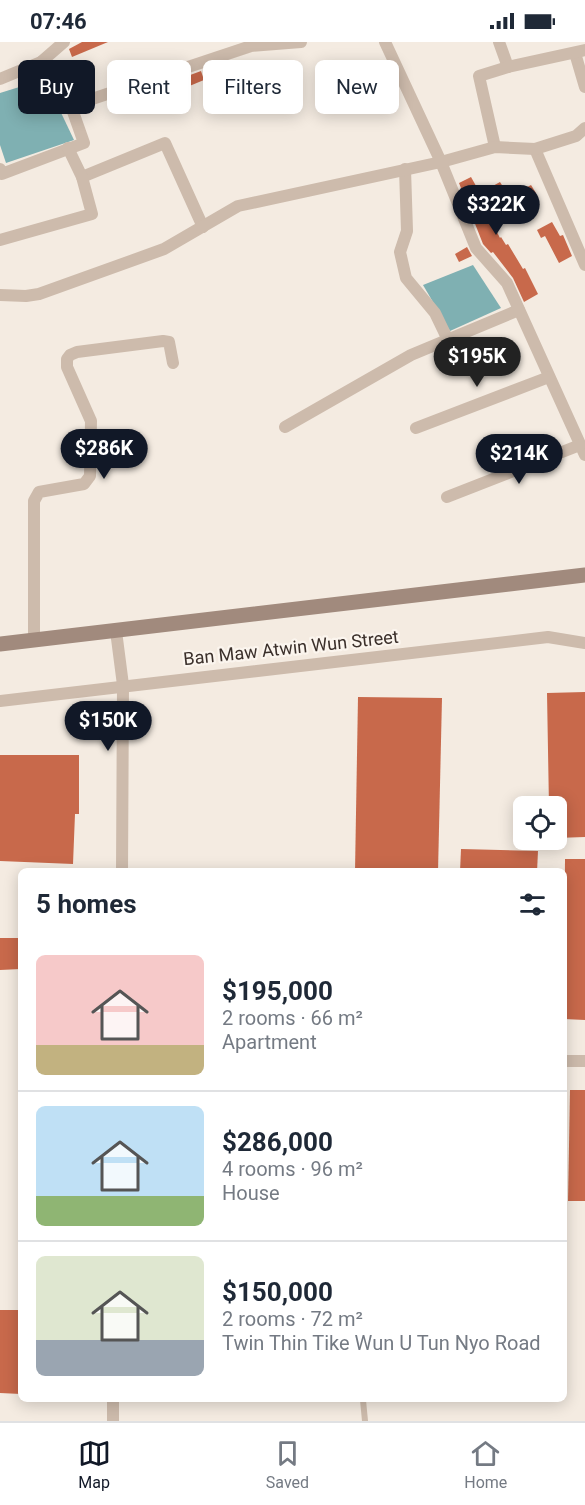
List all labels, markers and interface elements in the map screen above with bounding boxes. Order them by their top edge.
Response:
text: 07:46 [30,9,87,34]
chip: Buy [18,60,95,114]
chip: Rent [107,60,191,114]
chip: Filters [203,60,303,114]
chip: New [315,60,399,114]
pin: $322K [454,185,538,236]
text: $322K [467,192,525,216]
pin: $195K [435,337,519,388]
text: $195K [448,344,506,368]
pin: $286K [62,429,146,480]
pin: $214K [477,434,561,485]
text: $286K [75,436,133,460]
text: $214K [490,441,548,465]
street label: Ban Maw Atwin Wun Street [182,626,400,669]
pin: $150K [66,701,150,752]
text: $150K [79,708,137,732]
map controls [513,796,567,850]
button: locate [513,796,567,850]
icon: filters [516,888,549,921]
text: 5 homes [36,889,137,919]
text: $195,000 [222,976,333,1006]
icon: home [84,979,156,1051]
text: 2 rooms · 66 m² [222,1006,363,1030]
text: Apartment [222,1030,317,1054]
text: $286,000 [222,1127,333,1157]
icon: home [84,1130,156,1202]
text: 4 rooms · 96 m² [222,1157,363,1181]
text: House [222,1181,280,1205]
text: $150,000 [222,1277,333,1307]
icon: home [84,1280,156,1352]
text: 2 rooms · 72 m² [222,1307,363,1331]
text: Twin Thin Tike Wun U Tun Nyo Road [222,1331,541,1355]
tab: Map [78,1437,111,1492]
tab: Saved [266,1437,309,1492]
tab: Home [464,1437,507,1492]

